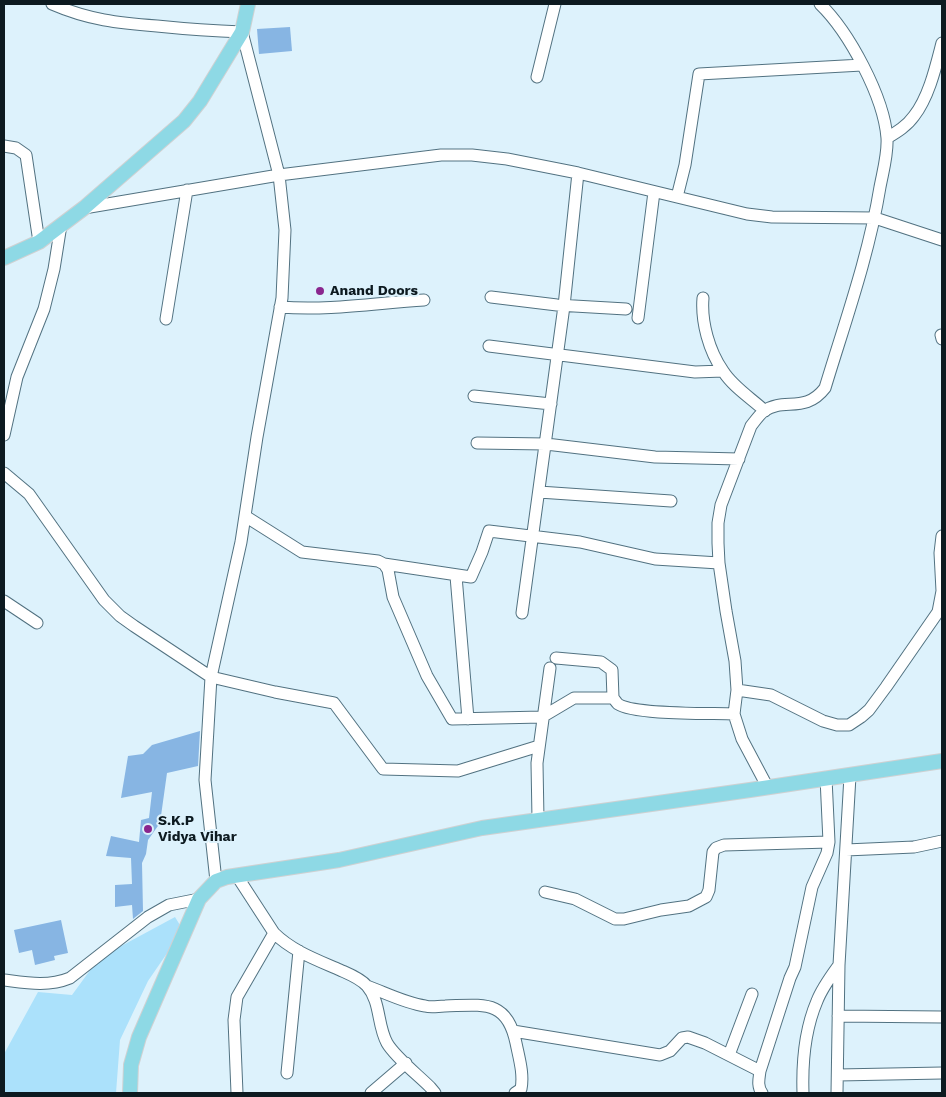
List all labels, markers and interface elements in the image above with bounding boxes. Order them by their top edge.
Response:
place label: Anand Doors [330,283,418,299]
marker: Anand Doors [314,285,326,297]
place label: S.K.P Vidya Vihar [158,813,237,846]
marker: S.K.P Vidya Vihar [142,823,154,835]

